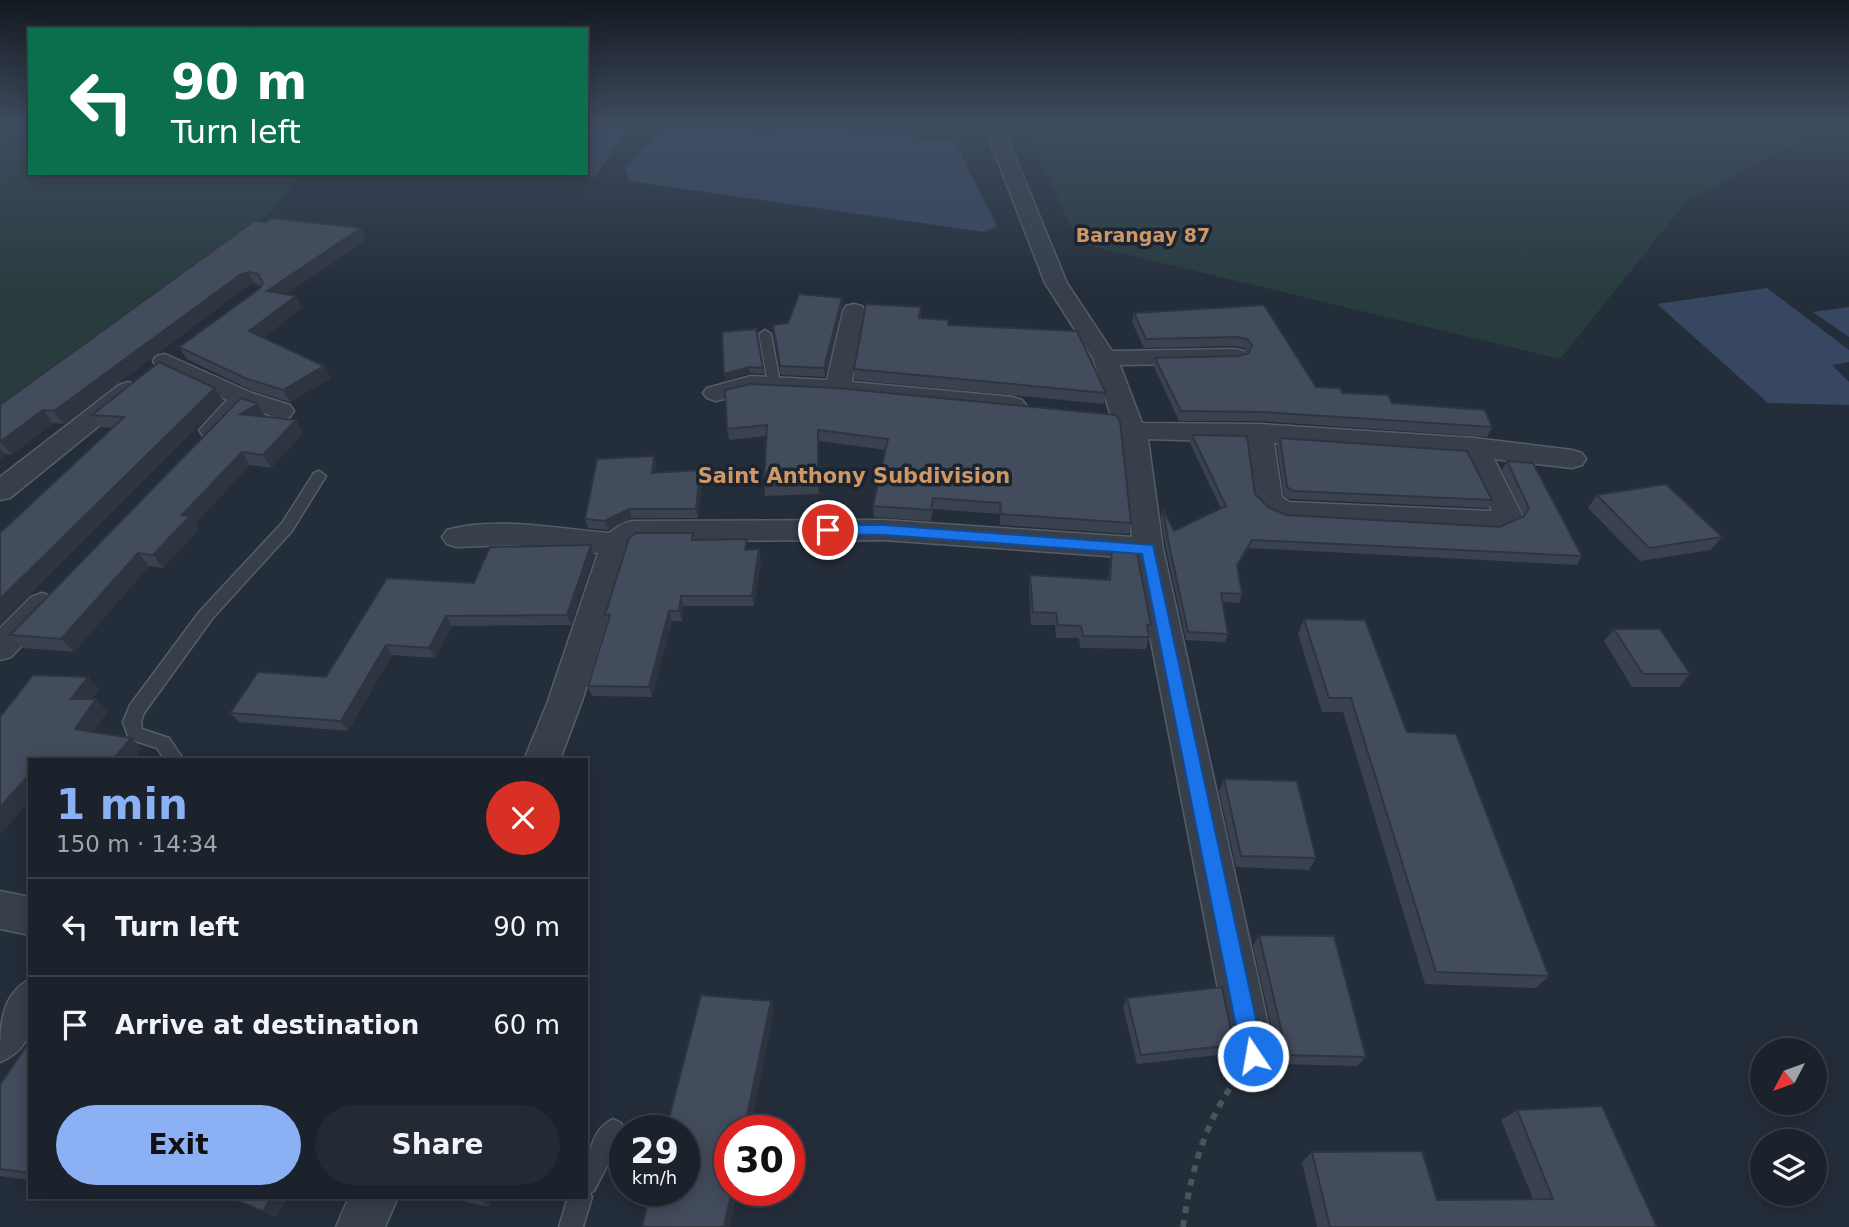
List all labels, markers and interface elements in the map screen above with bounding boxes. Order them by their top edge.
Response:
text: 90 m [171,54,307,111]
icon: left [56,56,147,147]
text: Turn left [171,113,301,151]
district label: Barangay 87 [1076,224,1210,246]
district label: Saint Anthony Subdivision [698,464,1010,488]
pin [798,500,858,560]
icon: arrive [809,511,847,549]
text: 1 min [56,780,188,829]
button: close [486,781,560,855]
text: 150 m · 14:34 [56,831,218,857]
icon: left [56,908,94,946]
text: Turn left [115,912,239,942]
text: 90 m [493,912,560,942]
icon: arrive [56,1006,94,1044]
text: Arrive at destination [115,1010,419,1040]
text: 60 m [493,1010,560,1040]
position arrow [1216,1019,1290,1093]
north arrow [1750,1038,1827,1115]
map controls [1750,1038,1827,1206]
button: Exit [56,1105,301,1185]
button: Share [315,1105,560,1185]
speed limit sign: 30 [714,1115,805,1206]
button: layers [1750,1129,1827,1206]
text: 29 [630,1131,679,1171]
text: km/h [632,1167,677,1188]

